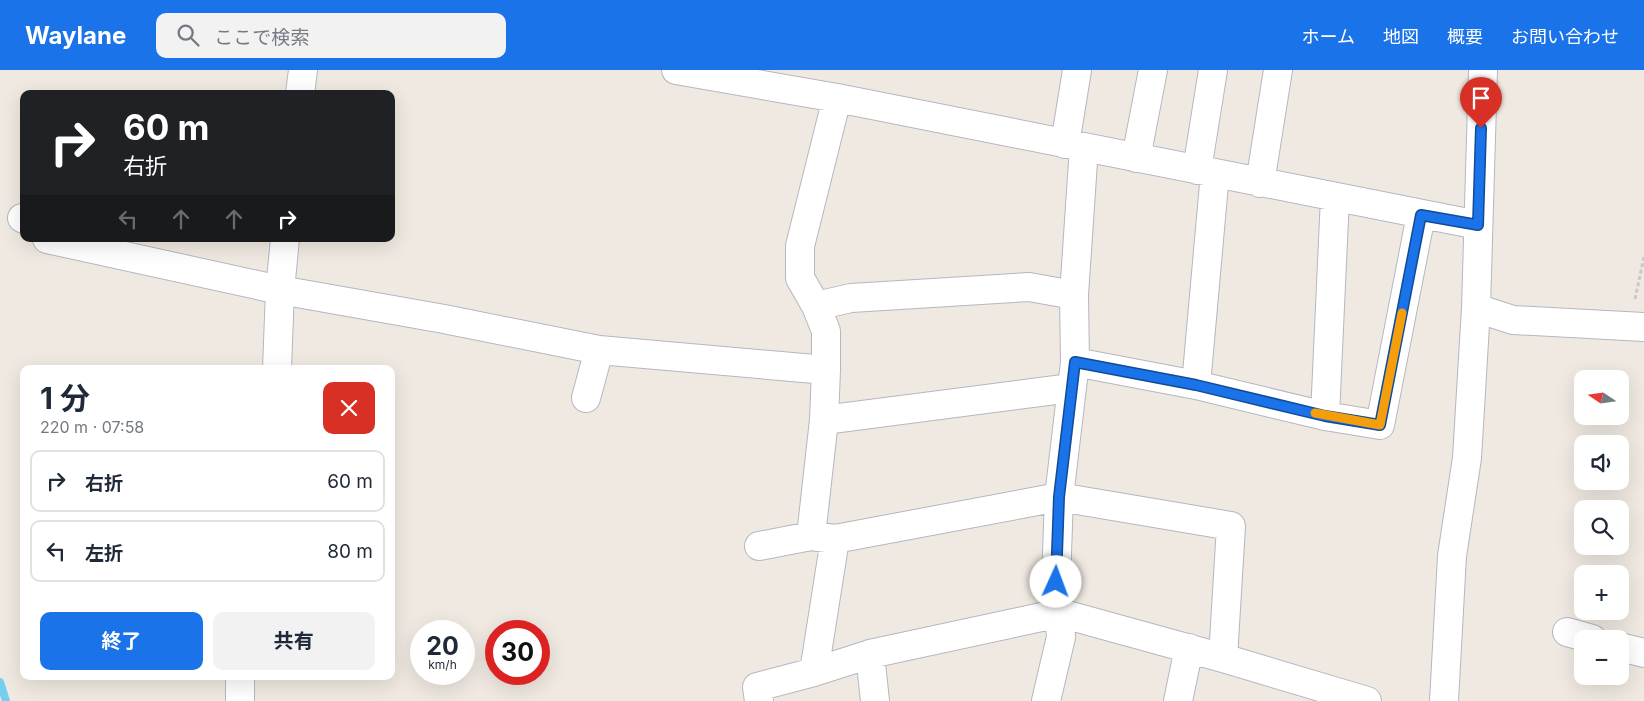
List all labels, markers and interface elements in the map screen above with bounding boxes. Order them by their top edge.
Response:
search box [156,13,506,58]
text: Waylane [25,21,126,50]
icon: search [174,21,202,49]
text: ここで検索 [214,26,309,49]
text: ホーム [1302,26,1355,47]
text: 地図 [1383,26,1419,47]
text: 概要 [1447,26,1483,47]
text: お問い合わせ [1511,26,1619,47]
pin [1460,77,1502,128]
icon: arrive [1467,84,1495,112]
text: 60 m [123,106,210,148]
icon: right [40,110,105,175]
text: 右折 [123,153,167,179]
icon: left [114,205,142,233]
icon: ahead [167,205,195,233]
icon: ahead [220,205,248,233]
icon: right [273,205,301,233]
north arrow [1574,370,1629,425]
map controls [1574,370,1629,685]
text: 1 分 [40,380,90,416]
button: close [323,382,375,434]
text: 220 m · 07:58 [40,417,144,437]
button: sound [1574,435,1629,490]
icon: right [42,467,70,495]
text: 60 m [327,470,373,493]
text: 右折 [85,472,123,495]
button: search [1574,500,1629,555]
icon: left [42,537,70,565]
text: 80 m [327,540,373,563]
text: 左折 [85,542,123,565]
position arrow [1029,555,1081,607]
button: + [1574,565,1629,620]
button: 終了 [40,612,203,670]
button: 共有 [213,612,375,670]
speed limit sign: 30 [485,620,550,685]
button: − [1574,630,1629,685]
text: 20 [426,631,459,661]
text: km/h [428,657,457,672]

